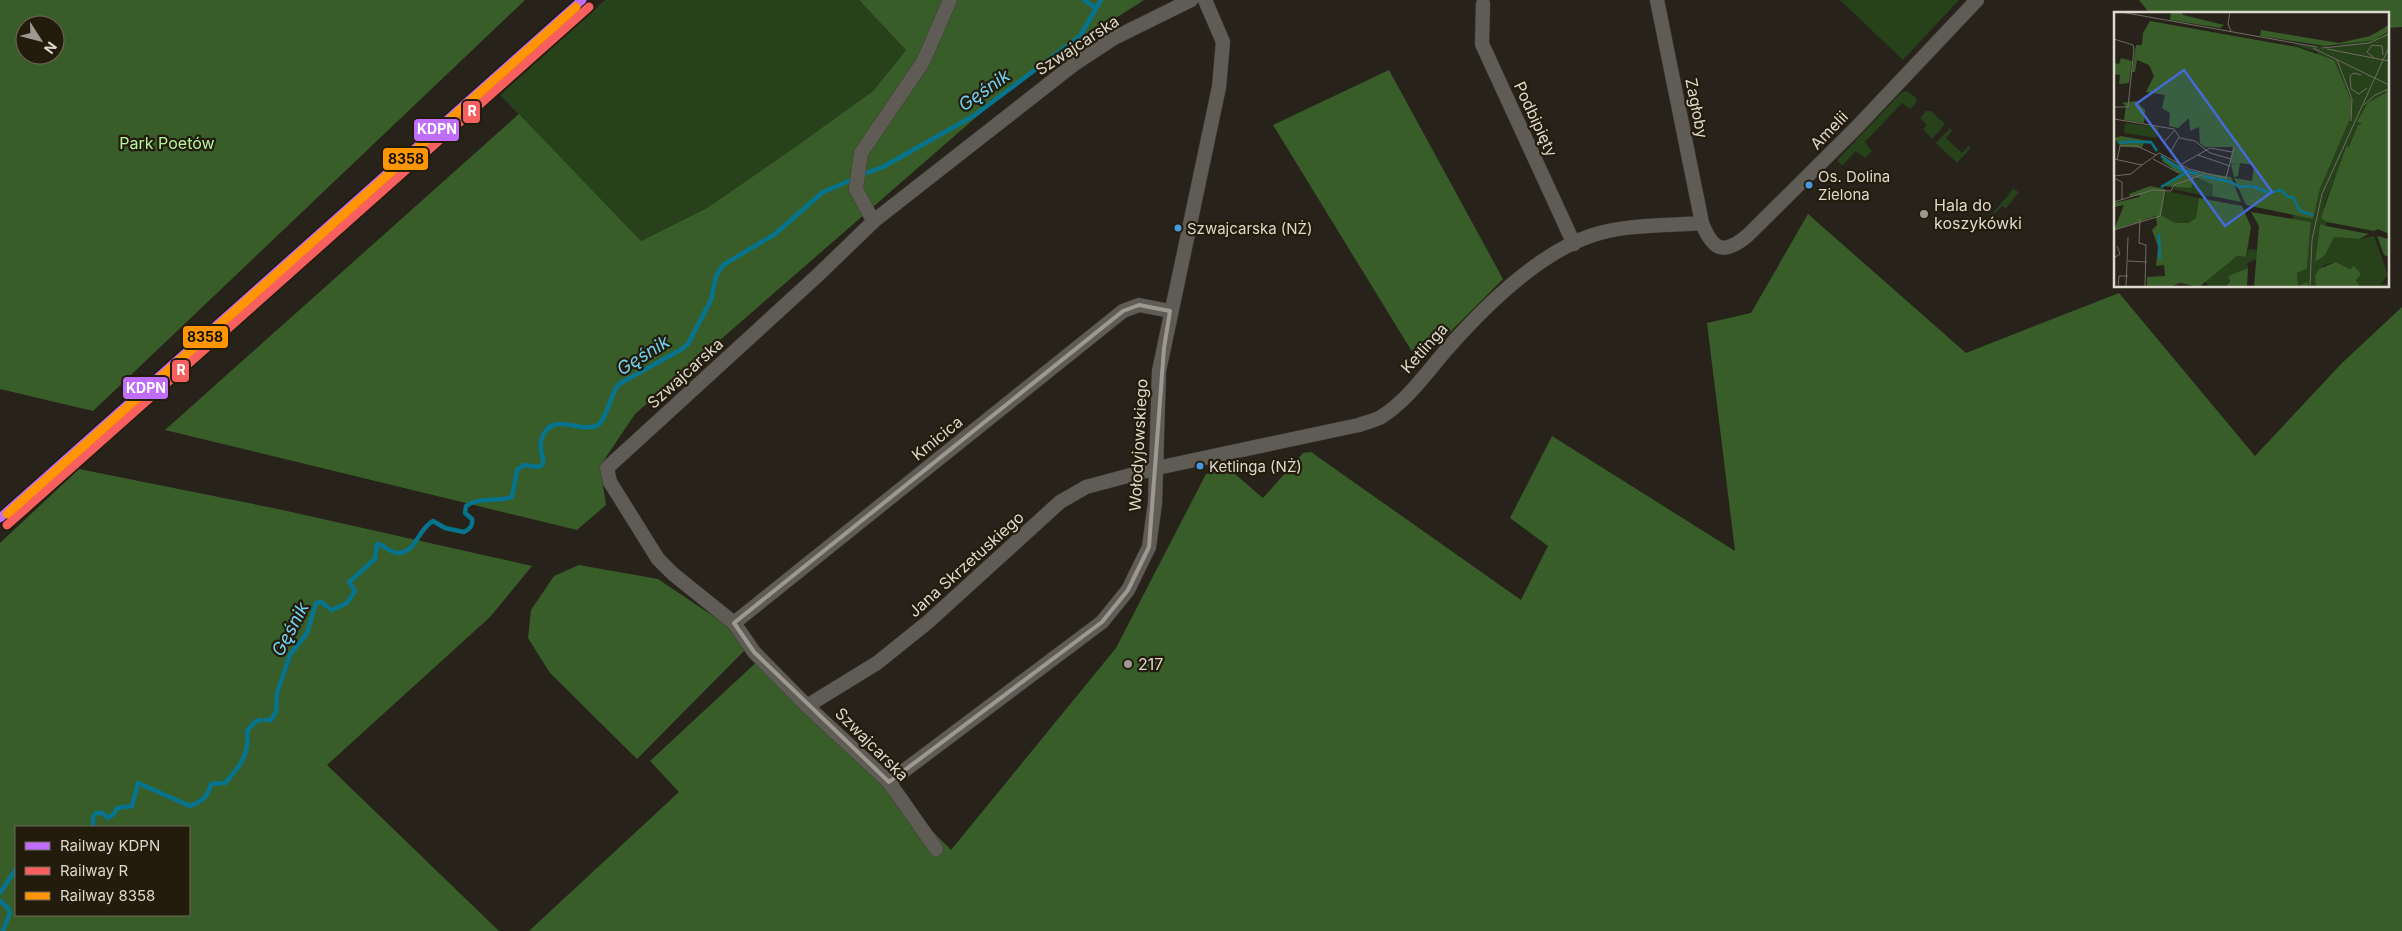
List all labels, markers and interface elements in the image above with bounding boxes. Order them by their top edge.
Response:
street label: Szwajcarska [1031,11,1123,79]
inset map [2114,12,2390,288]
north arrow [15,15,65,65]
text: N [41,39,61,57]
water label: Gęśnik [954,64,1015,115]
street label: Zagłoby [1681,76,1713,140]
street label: Podbipięty [1510,78,1562,160]
line badge: R [462,100,481,124]
text: R [467,102,477,119]
street label: Amelii [1806,107,1852,153]
line badge: KDPN [413,118,460,142]
text: KDPN [417,120,457,137]
park label: Park Poetów [119,133,215,153]
line badge: 8358 [382,147,429,171]
text: 8358 [388,150,424,167]
place label: Os. Dolina Zielona [1818,167,1890,204]
marker: Os. Dolina Zielona [1804,180,1814,190]
place label: Hala do koszykówki [1934,195,2022,233]
marker: Hala do koszykówki [1918,208,1930,220]
place label: Szwajcarska (NŻ) [1187,219,1313,238]
marker: Szwajcarska (NŻ) [1173,223,1183,233]
street label: Ketlinga [1396,319,1452,377]
line badge: 8358 [182,325,229,349]
text: 8358 [187,328,223,345]
water label: Gęśnik [613,330,674,379]
street label: Szwajcarska [643,334,727,412]
line badge: R [171,359,190,383]
text: R [176,361,186,378]
line badge: KDPN [122,376,169,400]
street label: Wołodyjowskiego [1125,378,1151,512]
text: KDPN [126,379,166,396]
street label: Kmicica [907,411,967,465]
place label: Ketlinga (NŻ) [1209,457,1302,476]
marker: Ketlinga (NŻ) [1195,461,1205,471]
street label: Jana Skrzetuskiego [904,507,1028,621]
water label: Gęśnik [267,597,313,660]
place label: 217 [1138,654,1163,674]
marker: 217 [1122,658,1134,670]
street label: Szwajcarska [831,703,913,785]
legend [15,826,190,916]
text: Railway KDPN [60,836,160,855]
text: Railway R [60,861,128,880]
text: Railway 8358 [60,886,155,905]

